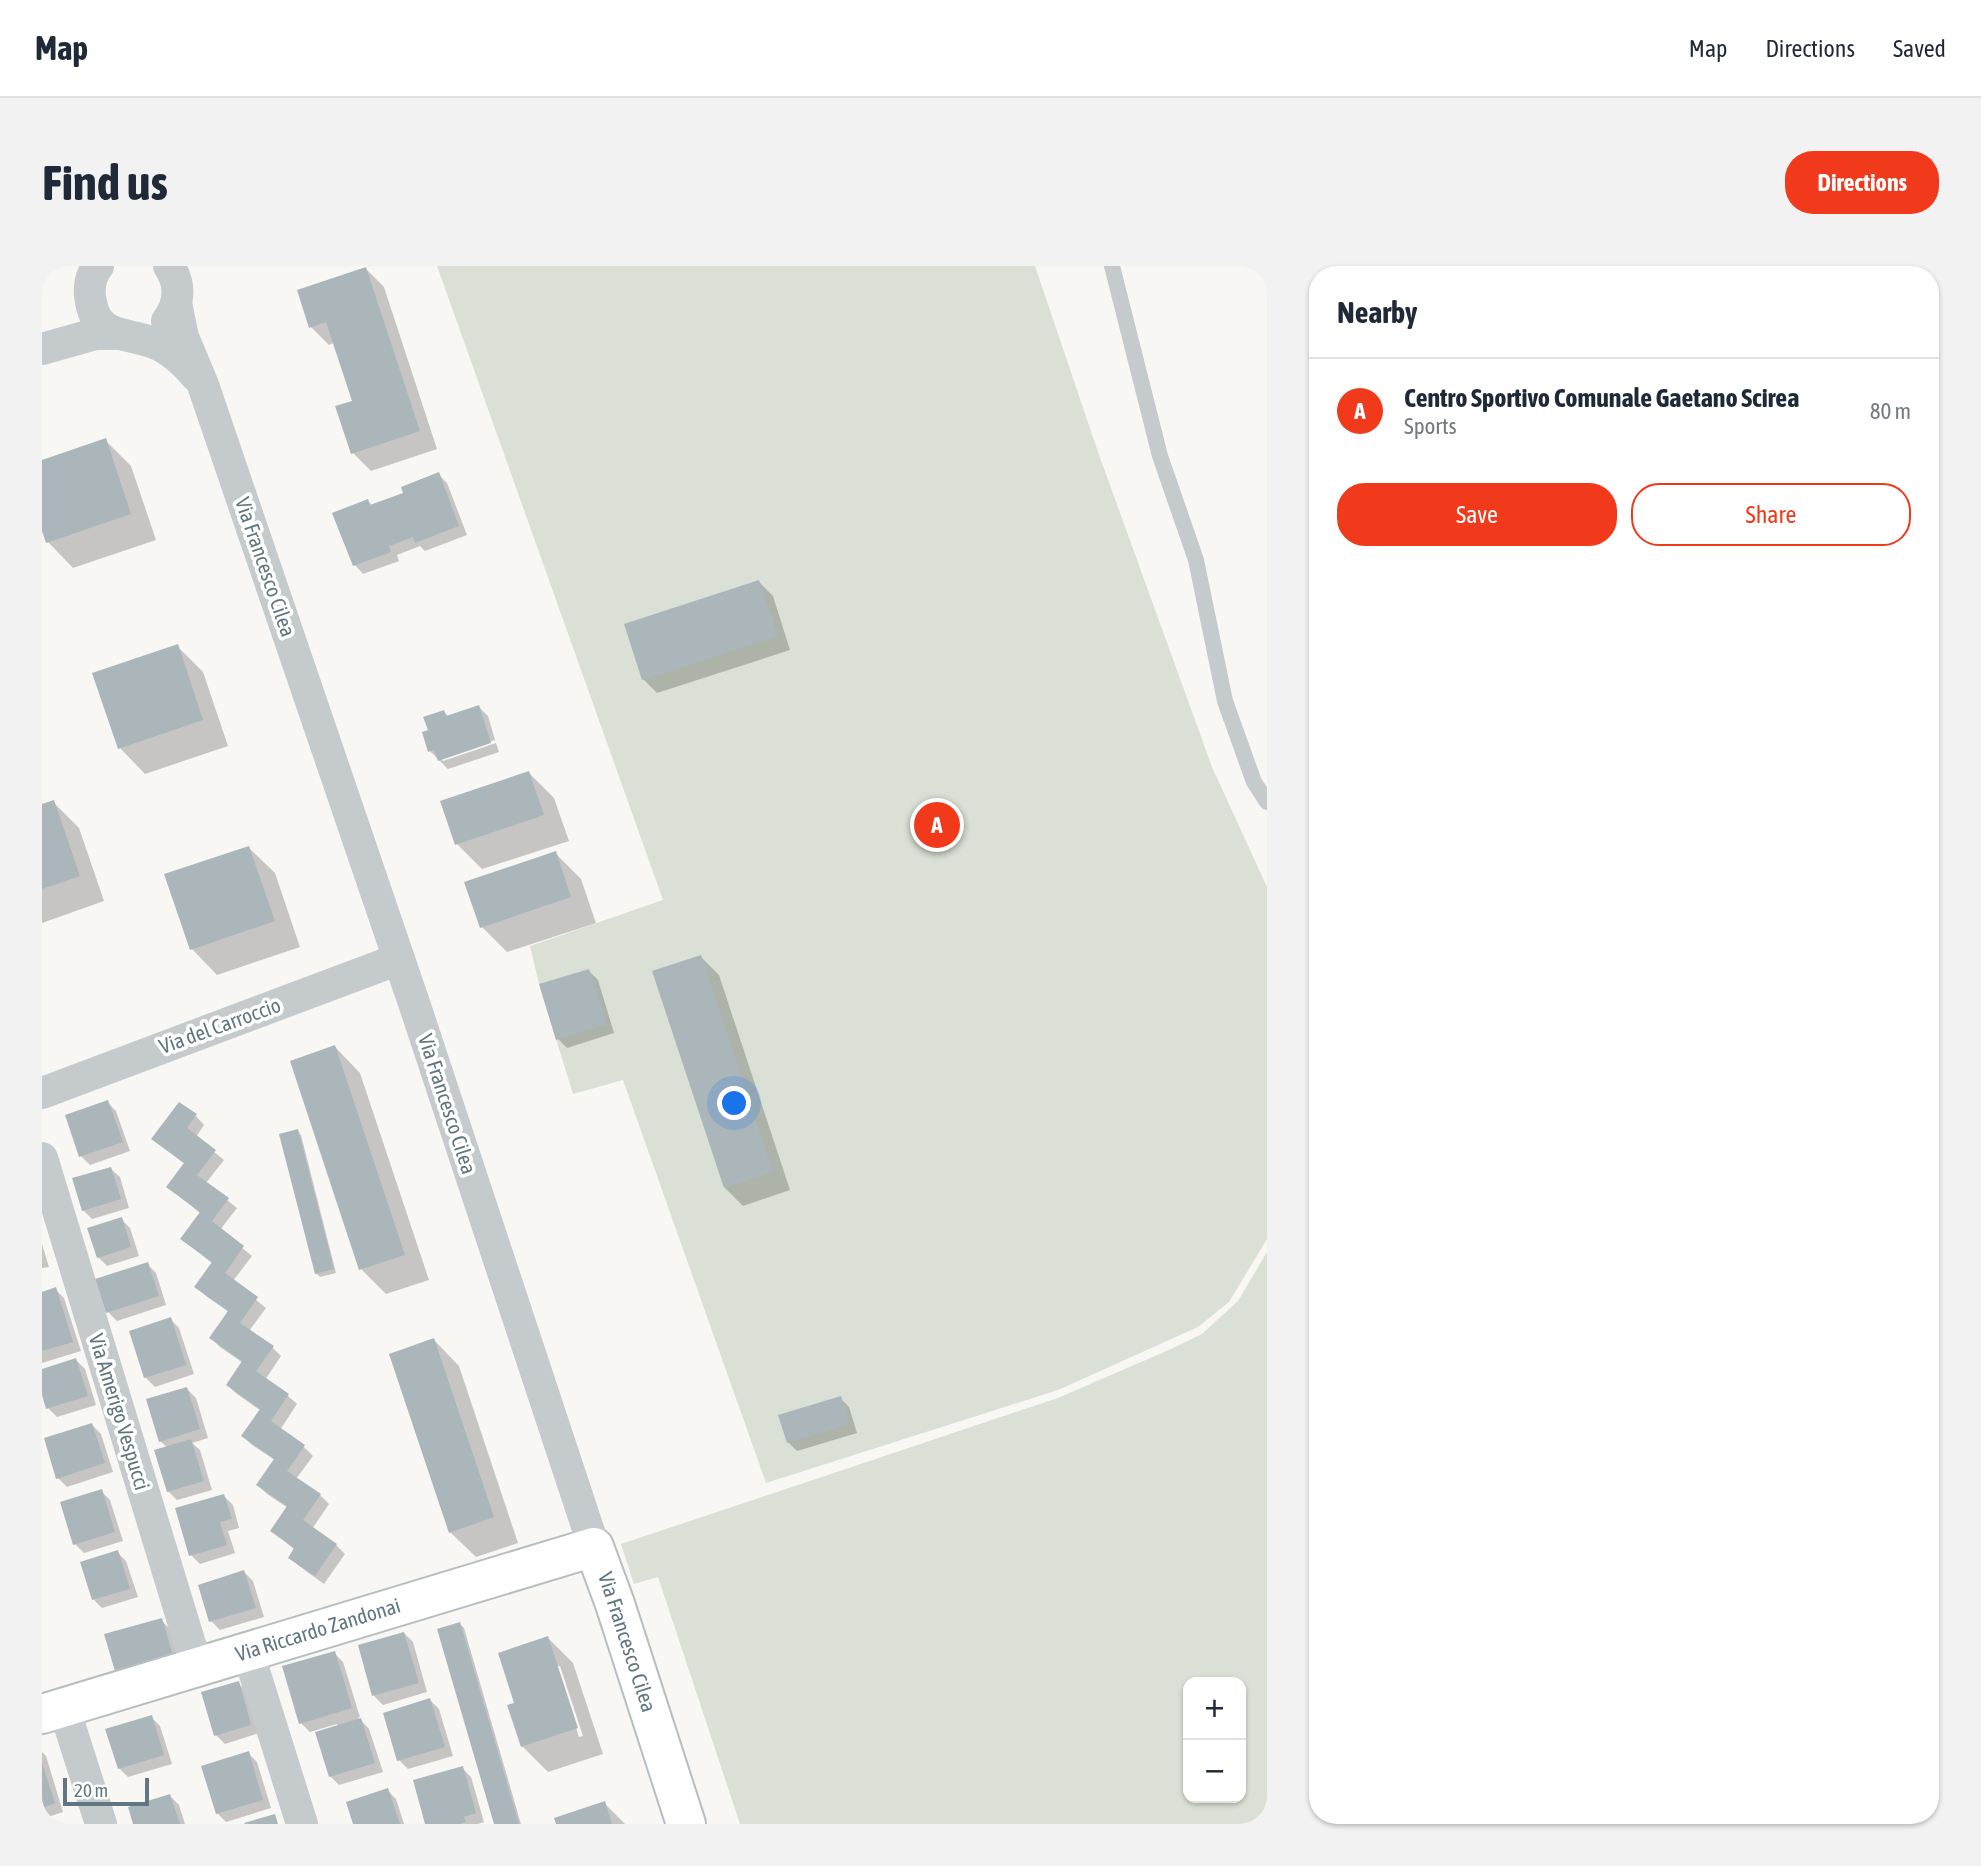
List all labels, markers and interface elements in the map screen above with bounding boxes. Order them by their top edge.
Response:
text: Map [35,29,88,67]
text: Map [1689,35,1727,62]
text: Directions [1765,35,1855,62]
text: Saved [1893,35,1946,62]
button: Directions [1785,151,1939,214]
text: Find us [42,154,168,210]
text: Nearby [1337,295,1417,329]
text: Centro Sportivo Comunale Gaetano Scirea [1404,383,1799,413]
text: A [1354,398,1366,424]
text: 80 m [1870,398,1911,424]
text: Sports [1404,413,1457,439]
button: Save [1337,483,1617,546]
button: Share [1631,483,1911,546]
street label: Via Francesco Cilea [231,494,301,639]
pin: A [914,799,960,851]
street label: Via del Carroccio [156,992,284,1058]
street label: Via Francesco Cilea [414,1031,482,1177]
your location [717,1086,751,1120]
street label: Via Amerigo Vespucci [85,1331,155,1493]
street label: Via Francesco Cilea [594,1569,662,1715]
street label: Via Riccardo Zandonai [232,1593,403,1666]
map controls [1183,1677,1246,1803]
button: + [1183,1677,1246,1740]
button: − [1183,1740,1246,1803]
scale bar [63,1775,149,1807]
text: 20 m [74,1779,108,1801]

